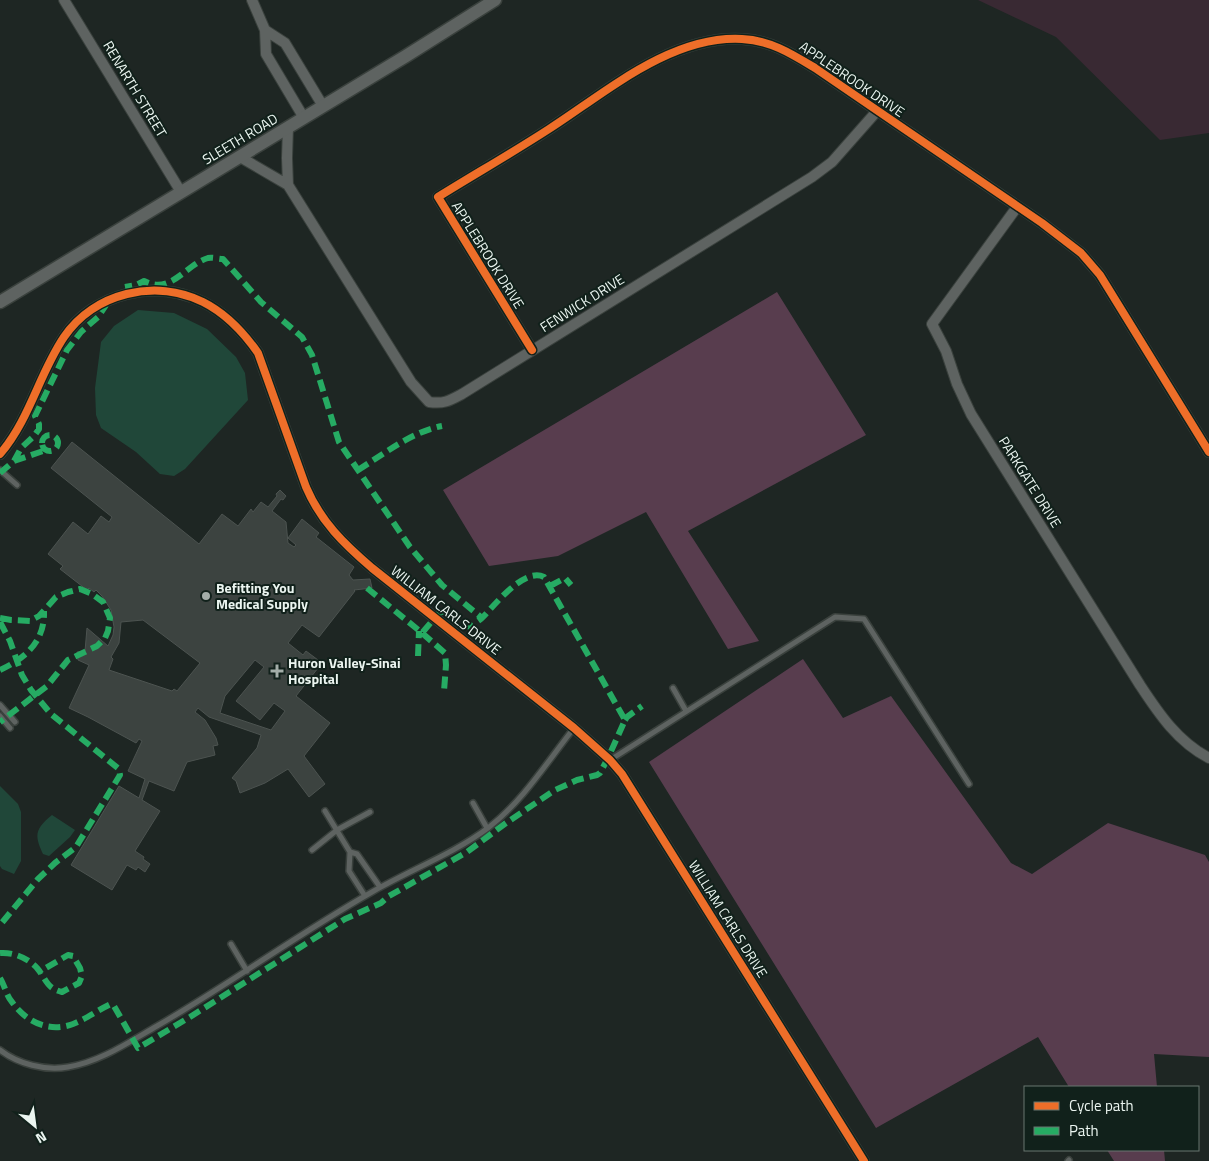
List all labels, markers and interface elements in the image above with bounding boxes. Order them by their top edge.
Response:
street label: APPLEBROOK DRIVE [795,35,909,122]
street label: RENARTH STREET [98,37,173,141]
street label: SLEETH ROAD [198,108,281,169]
street label: APPLEBROOK DRIVE [447,197,530,313]
street label: FENWICK DRIVE [535,268,628,337]
street label: PARKGATE DRIVE [994,432,1067,532]
street label: WILLIAM CARLS DRIVE [387,560,506,660]
place label: Befitting You Medical Supply [216,577,308,614]
marker: Befitting You Medical Supply [200,590,212,602]
place label: Huron Valley-Sinai Hospital [288,652,401,689]
marker: Huron Valley-Sinai Hospital [270,664,284,678]
street label: WILLIAM CARLS DRIVE [684,856,773,982]
legend [1024,1086,1199,1151]
text: Cycle path [1069,1094,1134,1117]
north arrow [10,1101,60,1151]
text: Path [1069,1119,1099,1142]
text: N [32,1126,51,1149]

